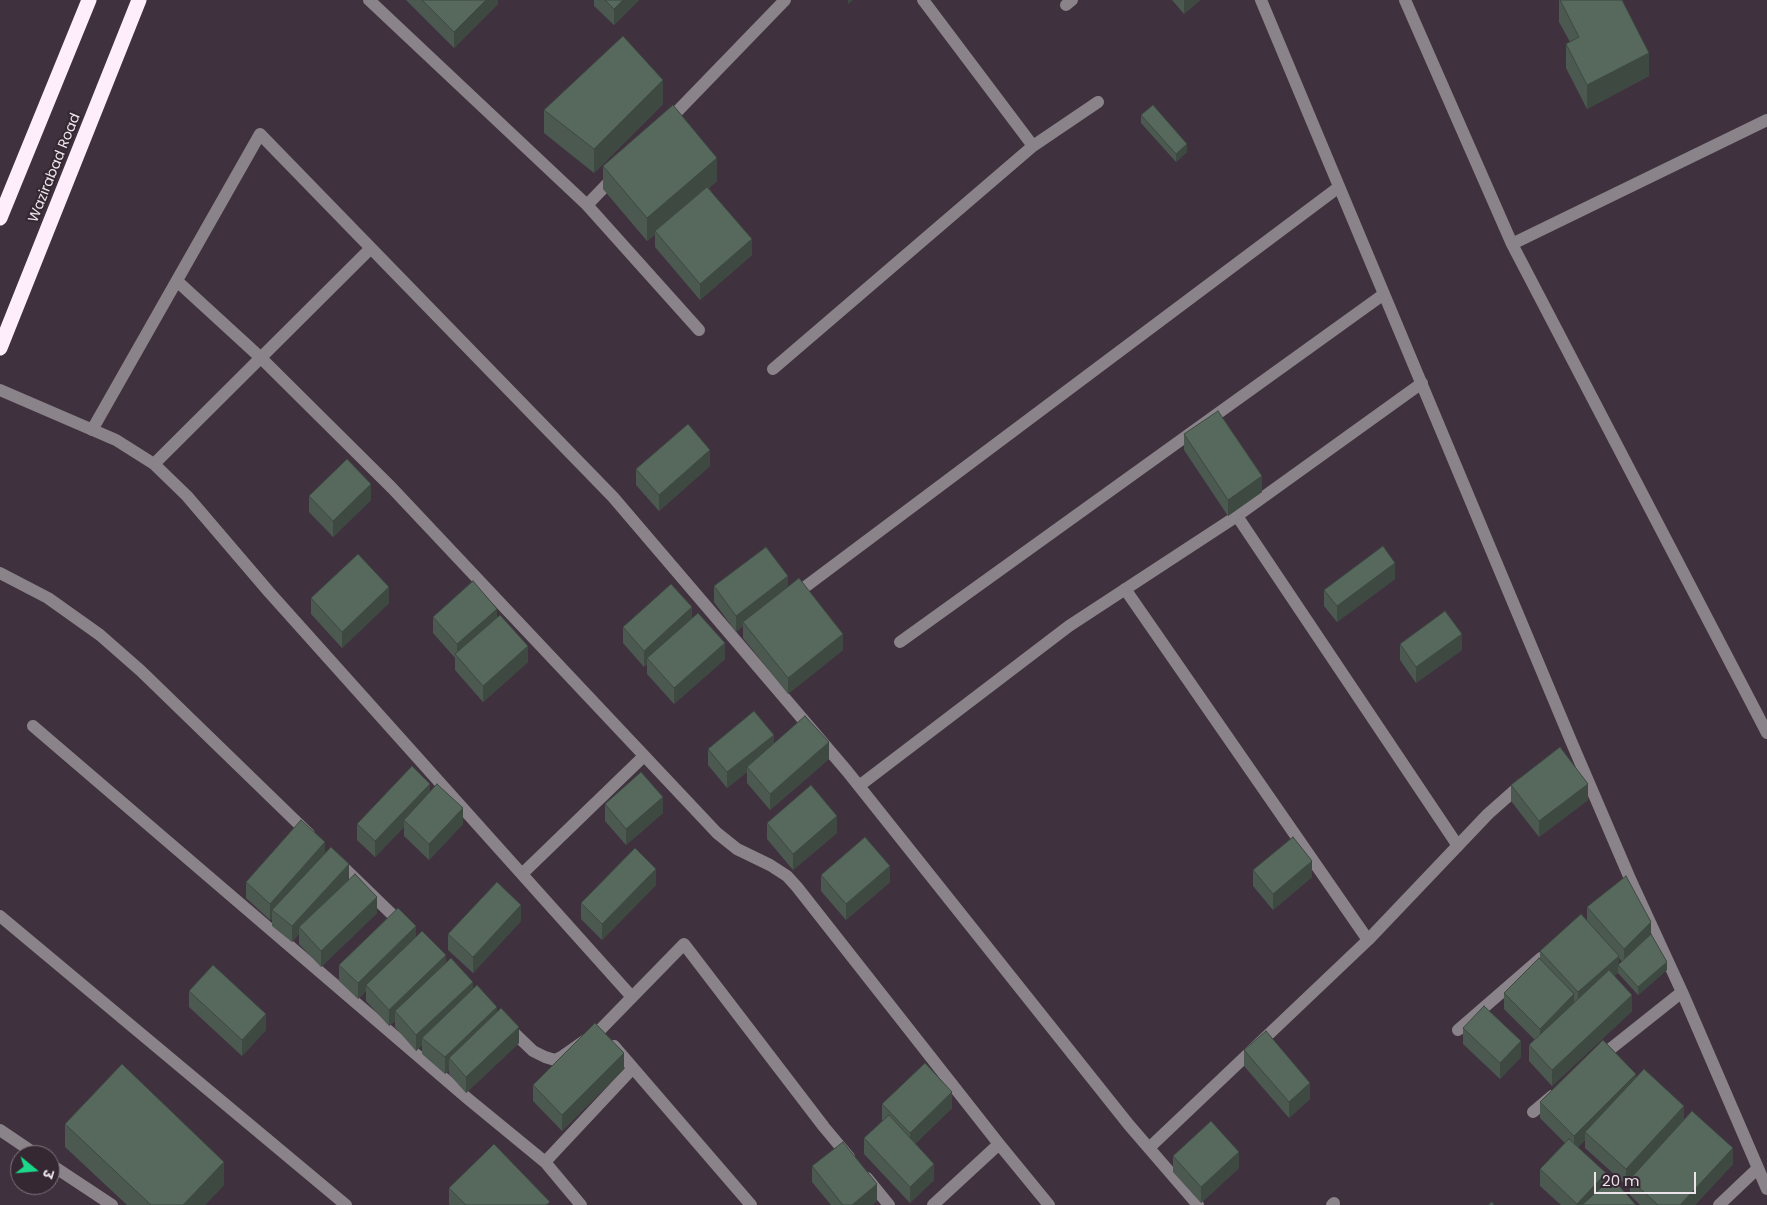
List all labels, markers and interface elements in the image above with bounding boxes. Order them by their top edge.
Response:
street label: Wazirabad Road [25,111,85,225]
north arrow [10,1145,60,1195]
scale bar [1597,1162,1700,1194]
text: उ [38,1167,59,1181]
text: 20 m [1602,1170,1640,1191]

